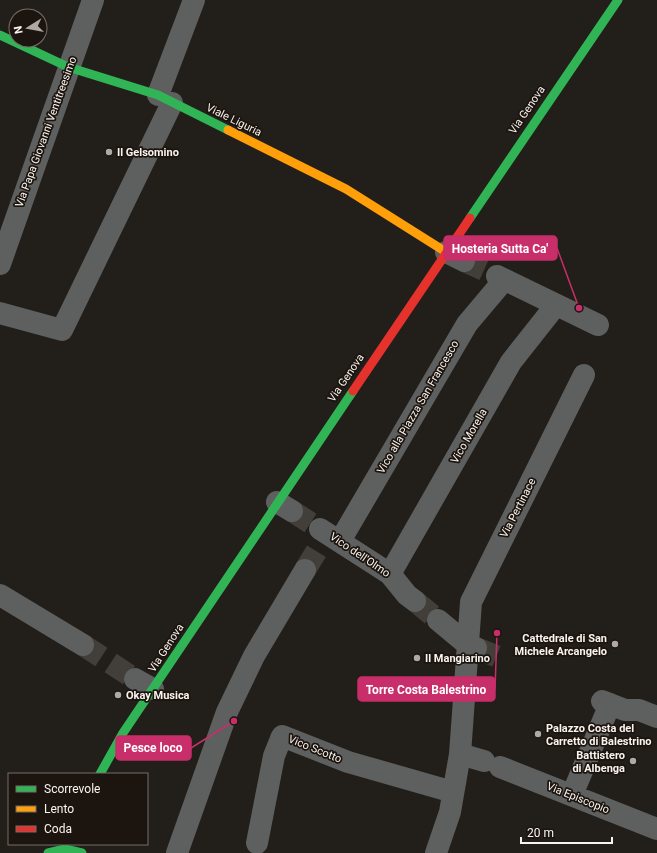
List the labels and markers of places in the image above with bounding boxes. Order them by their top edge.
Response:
place label: Il Gelsomino [117,146,179,159]
marker: Il Gelsomino [104,147,114,157]
callout: Hosteria Sutta Ca' [444,236,557,260]
place label: Cattedrale di San Michele Arcangelo [515,632,607,658]
marker: Cattedrale di San Michele Arcangelo [610,639,620,649]
place label: Il Mangiarino [425,652,490,665]
marker: Il Mangiarino [412,653,422,663]
callout: Torre Costa Balestrino [358,677,495,701]
place label: Okay Musica [126,689,190,702]
marker: Okay Musica [113,690,123,700]
place label: Palazzo Costa del Carretto di Balestrino [546,722,652,748]
marker: Palazzo Costa del Carretto di Balestrino [533,729,543,739]
callout: Pesce loco [116,736,191,760]
place label: Battistero di Albenga [572,749,625,775]
marker: Battistero di Albenga [628,756,638,766]

